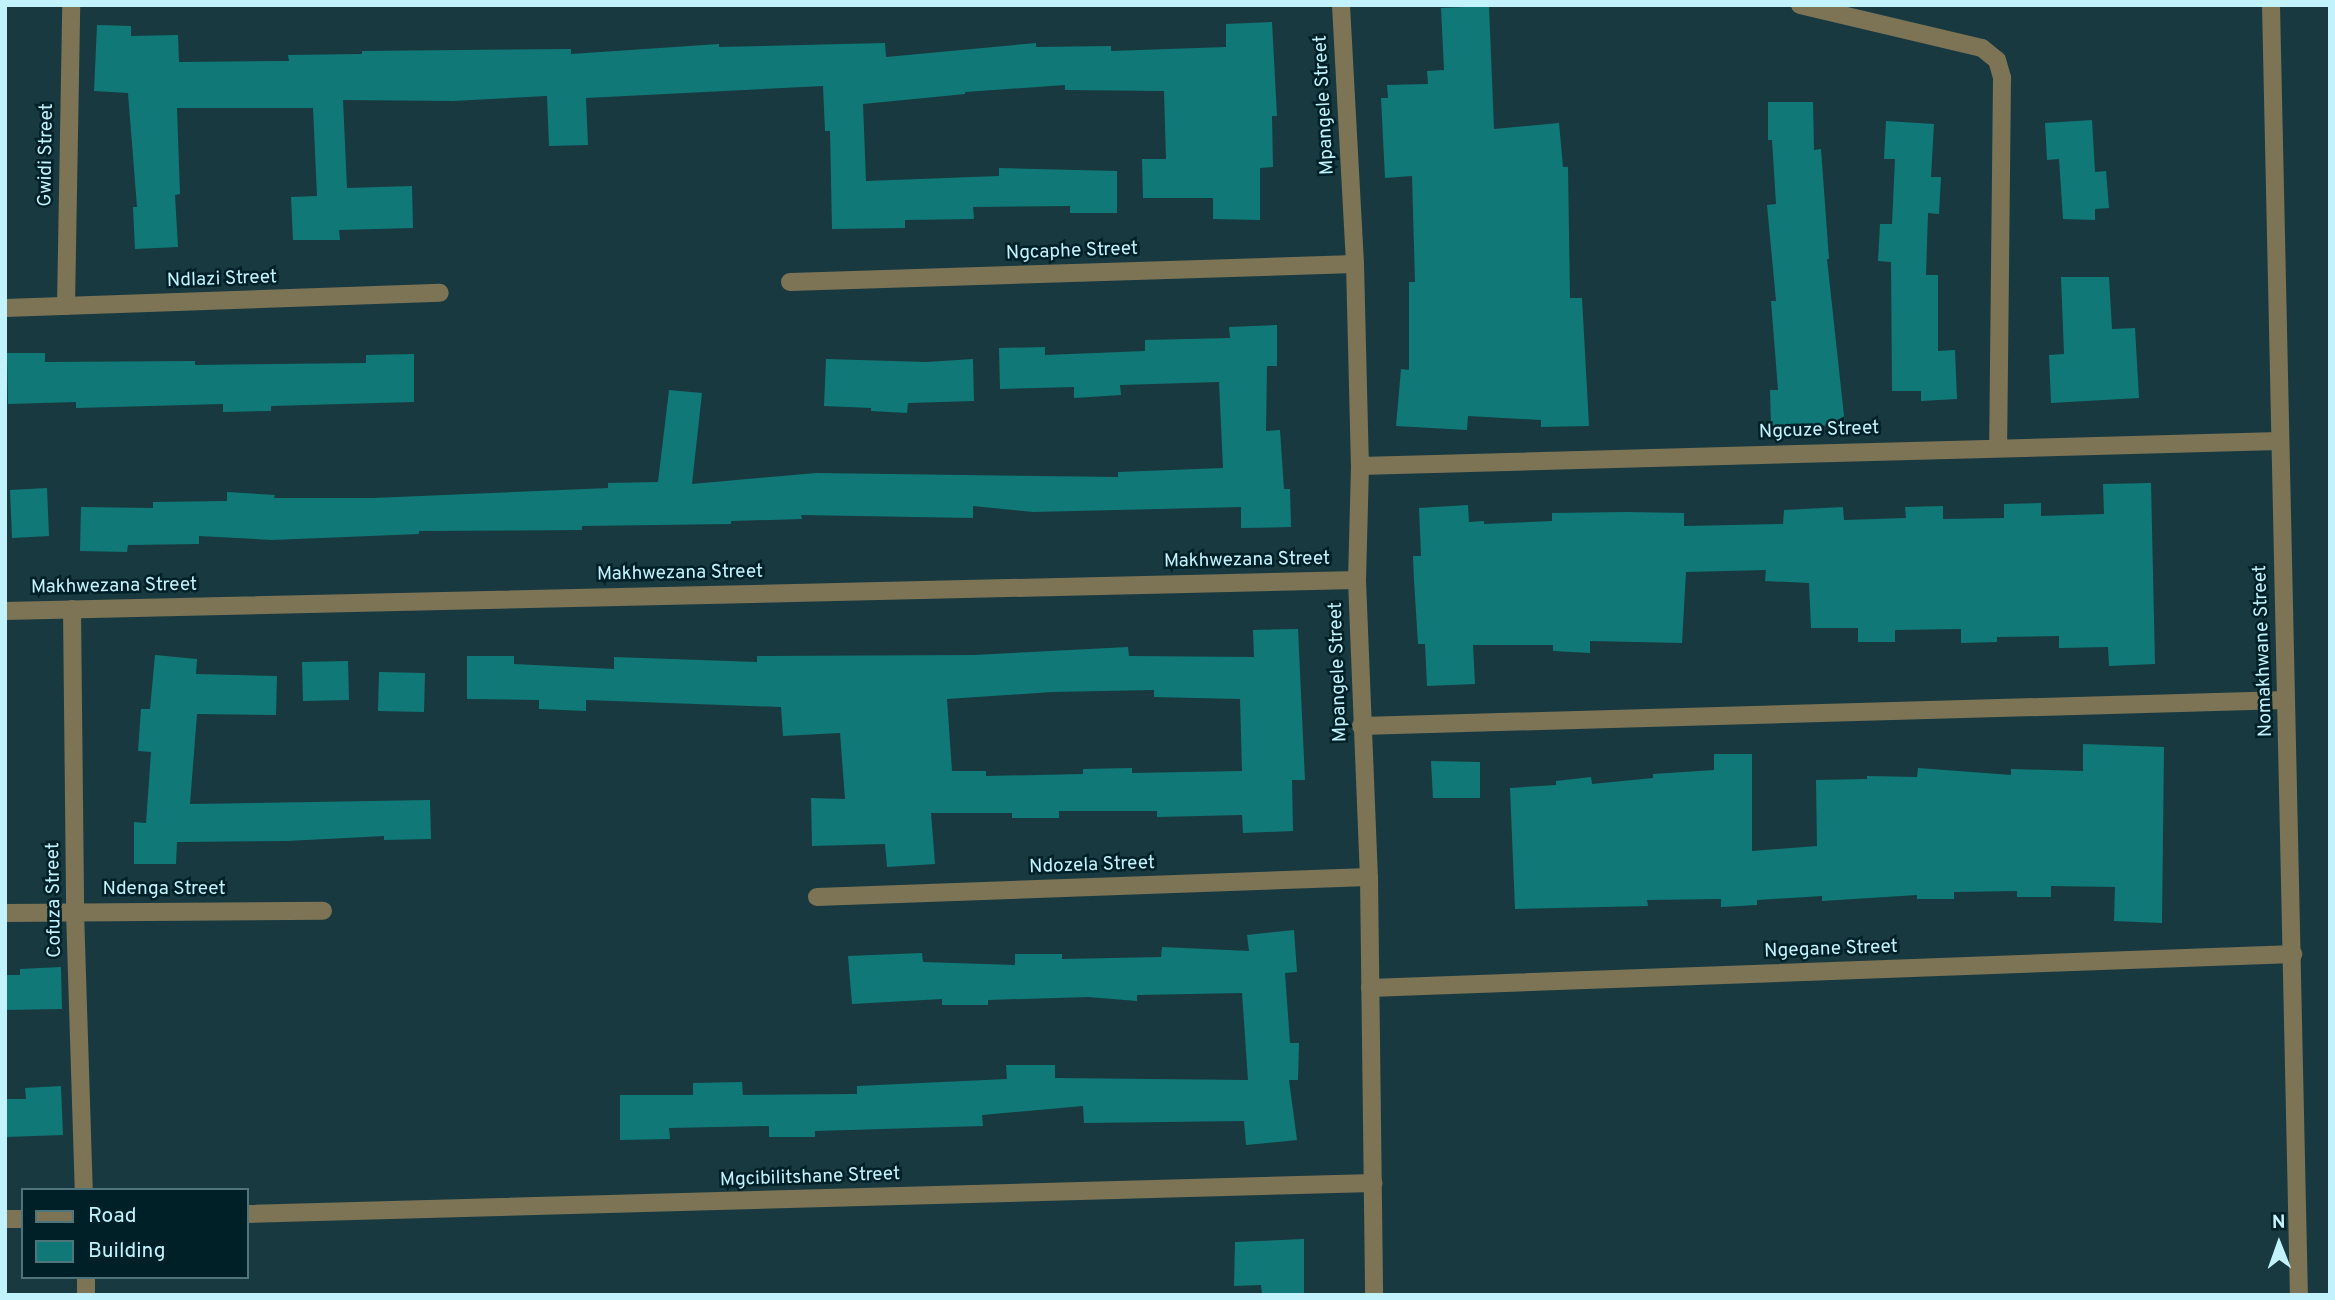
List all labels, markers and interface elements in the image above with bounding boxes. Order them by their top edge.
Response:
street label: Mpangele Street [1310,34,1340,176]
street label: Gwidi Street [35,103,59,207]
street label: Ngcaphe Street [1005,238,1139,266]
street label: Ndlazi Street [166,267,278,293]
street label: Ngcuze Street [1758,418,1880,444]
street label: Makhwezana Street [1164,548,1330,574]
street label: Makhwezana Street [597,561,763,587]
street label: Nomakhwane Street [2250,564,2278,738]
street label: Makhwezana Street [31,574,197,600]
street label: Mpangele Street [1325,602,1353,742]
street label: Cofuza Street [43,842,67,958]
street label: Ndozela Street [1029,852,1155,880]
street label: Ndenga Street [102,879,226,901]
street label: Ngegane Street [1764,936,1898,964]
street label: Mgcibilitshane Street [719,1163,901,1193]
legend [21,1188,248,1279]
text: Road [88,1203,137,1230]
north arrow [2244,1209,2314,1279]
text: N [2272,1211,2286,1235]
text: Building [88,1238,166,1265]

